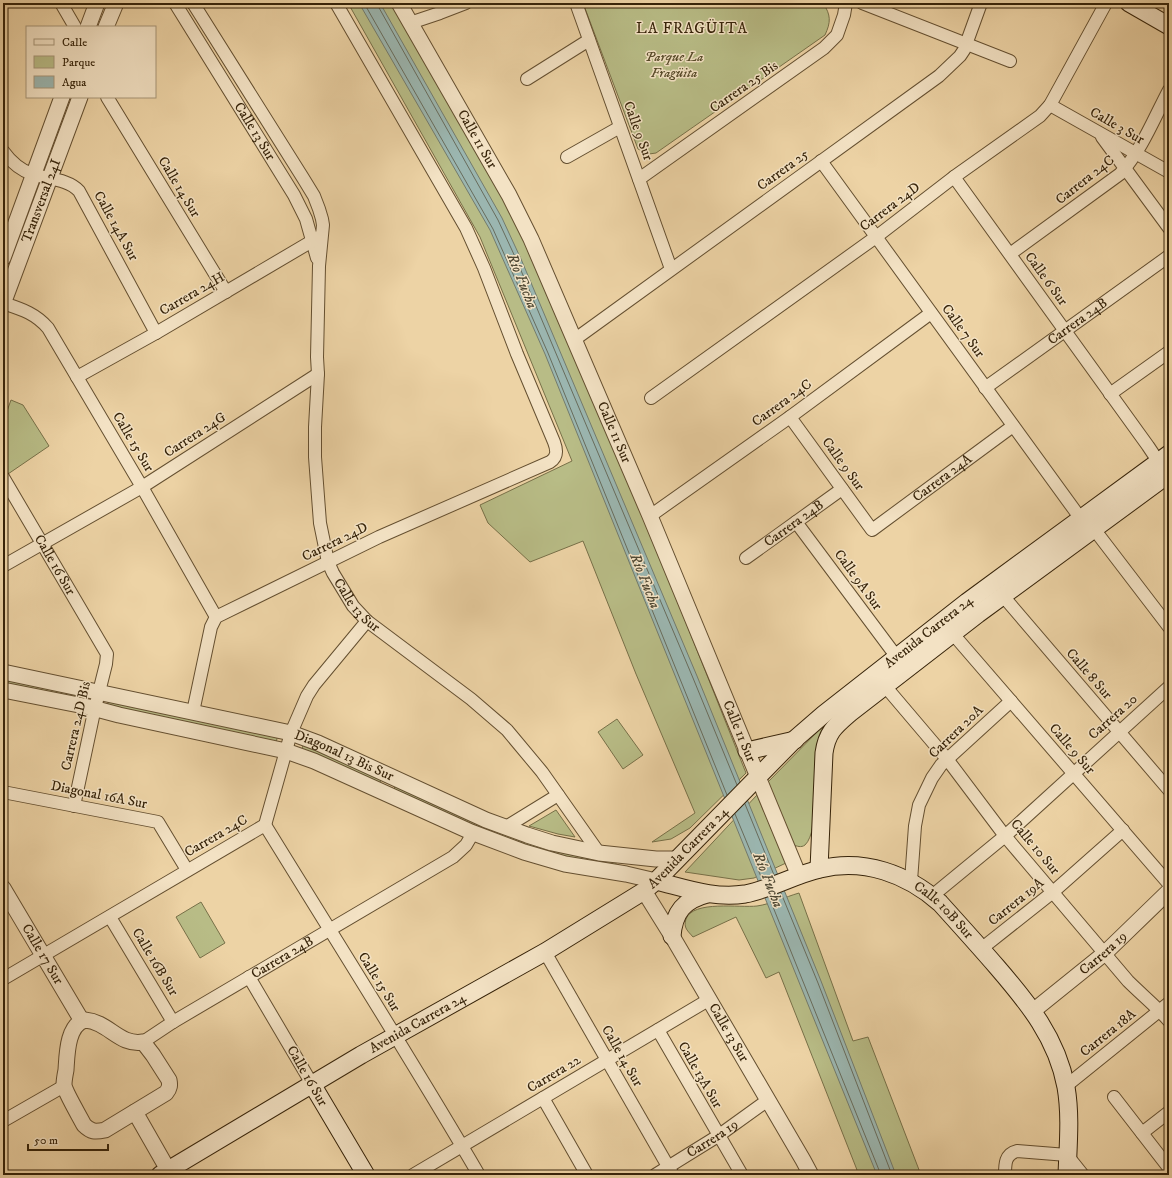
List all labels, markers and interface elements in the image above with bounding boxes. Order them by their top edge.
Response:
district label: LA FRAGÜITA [636,19,748,38]
legend [26,26,156,98]
text: Calle [62,35,87,50]
park label: Parque La Fragüita [645,48,703,82]
text: Parque [62,55,95,70]
street label: Carrera 25 Bis [706,57,782,117]
text: Agua [62,75,87,90]
street label: Calle 13 Sur [230,99,280,164]
street label: Calle 9 Sur [619,99,657,164]
street label: Calle 3 Sur [1087,103,1148,149]
street label: Calle 11 Sur [453,107,501,173]
street label: Carrera 25 [754,145,812,195]
street label: Carrera 24C [1052,151,1118,209]
street label: Calle 14 Sur [154,153,205,221]
street label: Transversal 24I [18,156,65,245]
street label: Carrera 24D [856,178,924,236]
street label: Calle 14A Sur [90,188,143,265]
street label: Calle 6 Sur [1020,249,1072,310]
water label: Río Fucha [502,250,542,311]
street label: Carrera 24H [156,268,228,320]
street label: Carrera 24B [1044,294,1111,349]
street label: Calle 7 Sur [937,301,989,362]
street label: Carrera 24C [748,375,816,431]
street label: Calle 11 Sur [593,399,636,467]
street label: Carrera 24G [161,408,230,462]
street label: Calle 15 Sur [108,409,158,476]
street label: Calle 9 Sur [818,434,869,495]
street label: Carrera 24A [909,450,977,506]
street label: Carrera 24B [760,496,827,551]
street label: Carrera 24D [299,518,371,566]
street label: Calle 16 Sur [30,531,80,599]
street label: Calle 9A Sur [830,546,886,614]
water label: Río Fucha [625,550,665,611]
street label: Calle 13 Sur [329,575,384,637]
street label: Avenida Carrera 24 [881,591,978,672]
street label: Calle 8 Sur [1062,645,1117,704]
street label: Carrera 24D Bis [57,679,95,772]
street label: Carrera 20 [1085,690,1141,744]
street label: Calle 11 Sur [718,698,760,766]
street label: Carrera 20A [925,701,988,762]
street label: Calle 9 Sur [1045,720,1100,779]
street label: Diagonal 13 Bis Sur [292,726,397,786]
street label: Diagonal 16A Sur [49,777,149,813]
street label: Avenida Carrera 24 [644,802,733,893]
street label: Carrera 24C [181,811,251,861]
street label: Calle 10 Sur [1006,815,1064,879]
water label: Río Fucha [748,849,788,910]
street label: Carrera 19A [984,873,1048,930]
street label: Calle 10B Sur [910,877,978,943]
street label: Calle 17 Sur [17,921,68,988]
street label: Calle 16B Sur [128,925,183,1000]
street label: Carrera 19 [1076,927,1131,979]
street label: Carrera 24B [248,932,317,983]
street label: Calle 15 Sur [354,949,405,1016]
street label: Avenida Carrera 24 [366,989,470,1058]
street label: Calle 13 Sur [704,1000,753,1066]
street label: Carrera 18A [1076,1004,1140,1061]
street label: Calle 14 Sur [597,1022,647,1091]
street label: Calle 13A Sur [674,1038,727,1112]
street label: Calle 16 Sur [282,1042,332,1110]
street label: Carrera 22 [524,1051,584,1097]
street label: Carrera 19 [684,1115,742,1162]
scale bar [28,1126,108,1152]
text: 50 m [34,1133,58,1148]

